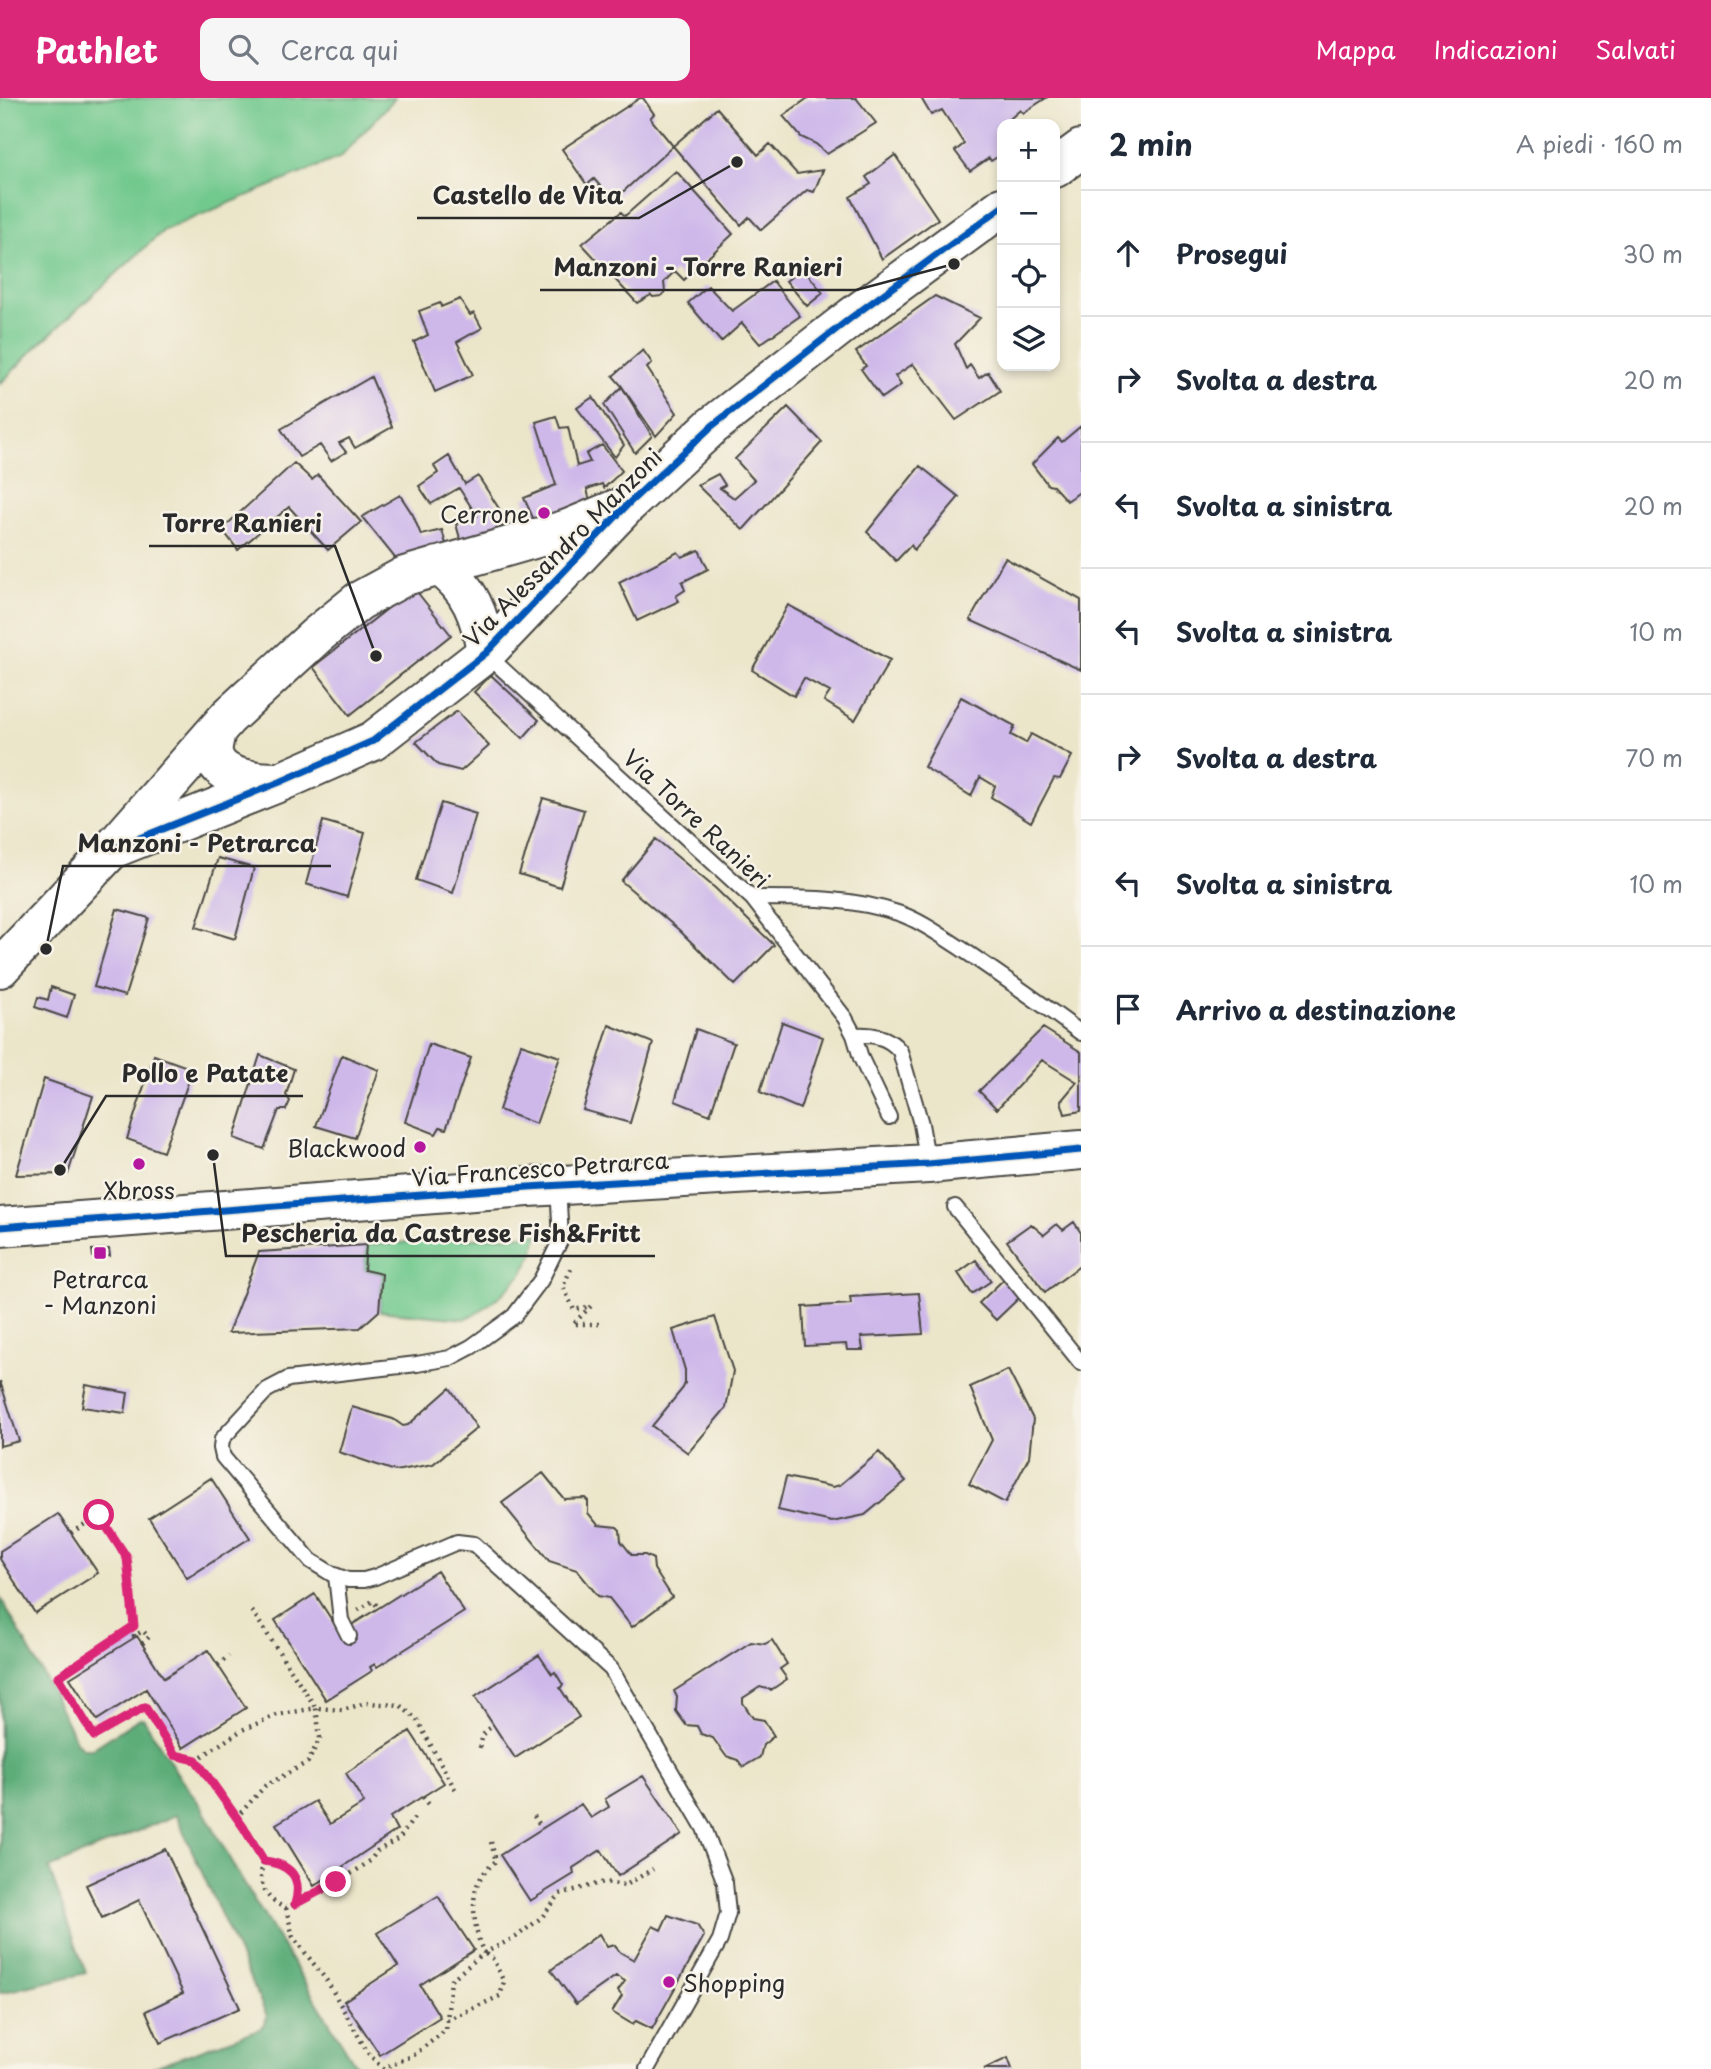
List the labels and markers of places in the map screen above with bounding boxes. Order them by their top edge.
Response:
callout: Castello de Vita [417,173,639,218]
callout: Manzoni - Torre Ranieri [540,245,856,290]
place label: Cerrone [440,496,530,531]
callout: Torre Ranieri [149,501,335,546]
marker: Cerrone [536,505,552,521]
callout: Manzoni - Petrarca [63,821,331,866]
callout: Pollo e Patate [106,1051,303,1096]
place label: Blackwood [287,1130,406,1165]
marker: Blackwood [412,1139,428,1155]
marker: Xbross [131,1156,147,1172]
place label: Xbross [103,1172,175,1207]
callout: Pescheria da Castrese Fish&Fritt [226,1211,655,1256]
marker: Petrarca - Manzoni [92,1245,108,1261]
place label: Petrarca - Manzoni [43,1261,157,1322]
place label: Shopping [683,1965,785,2000]
marker: Shopping [661,1974,677,1990]

